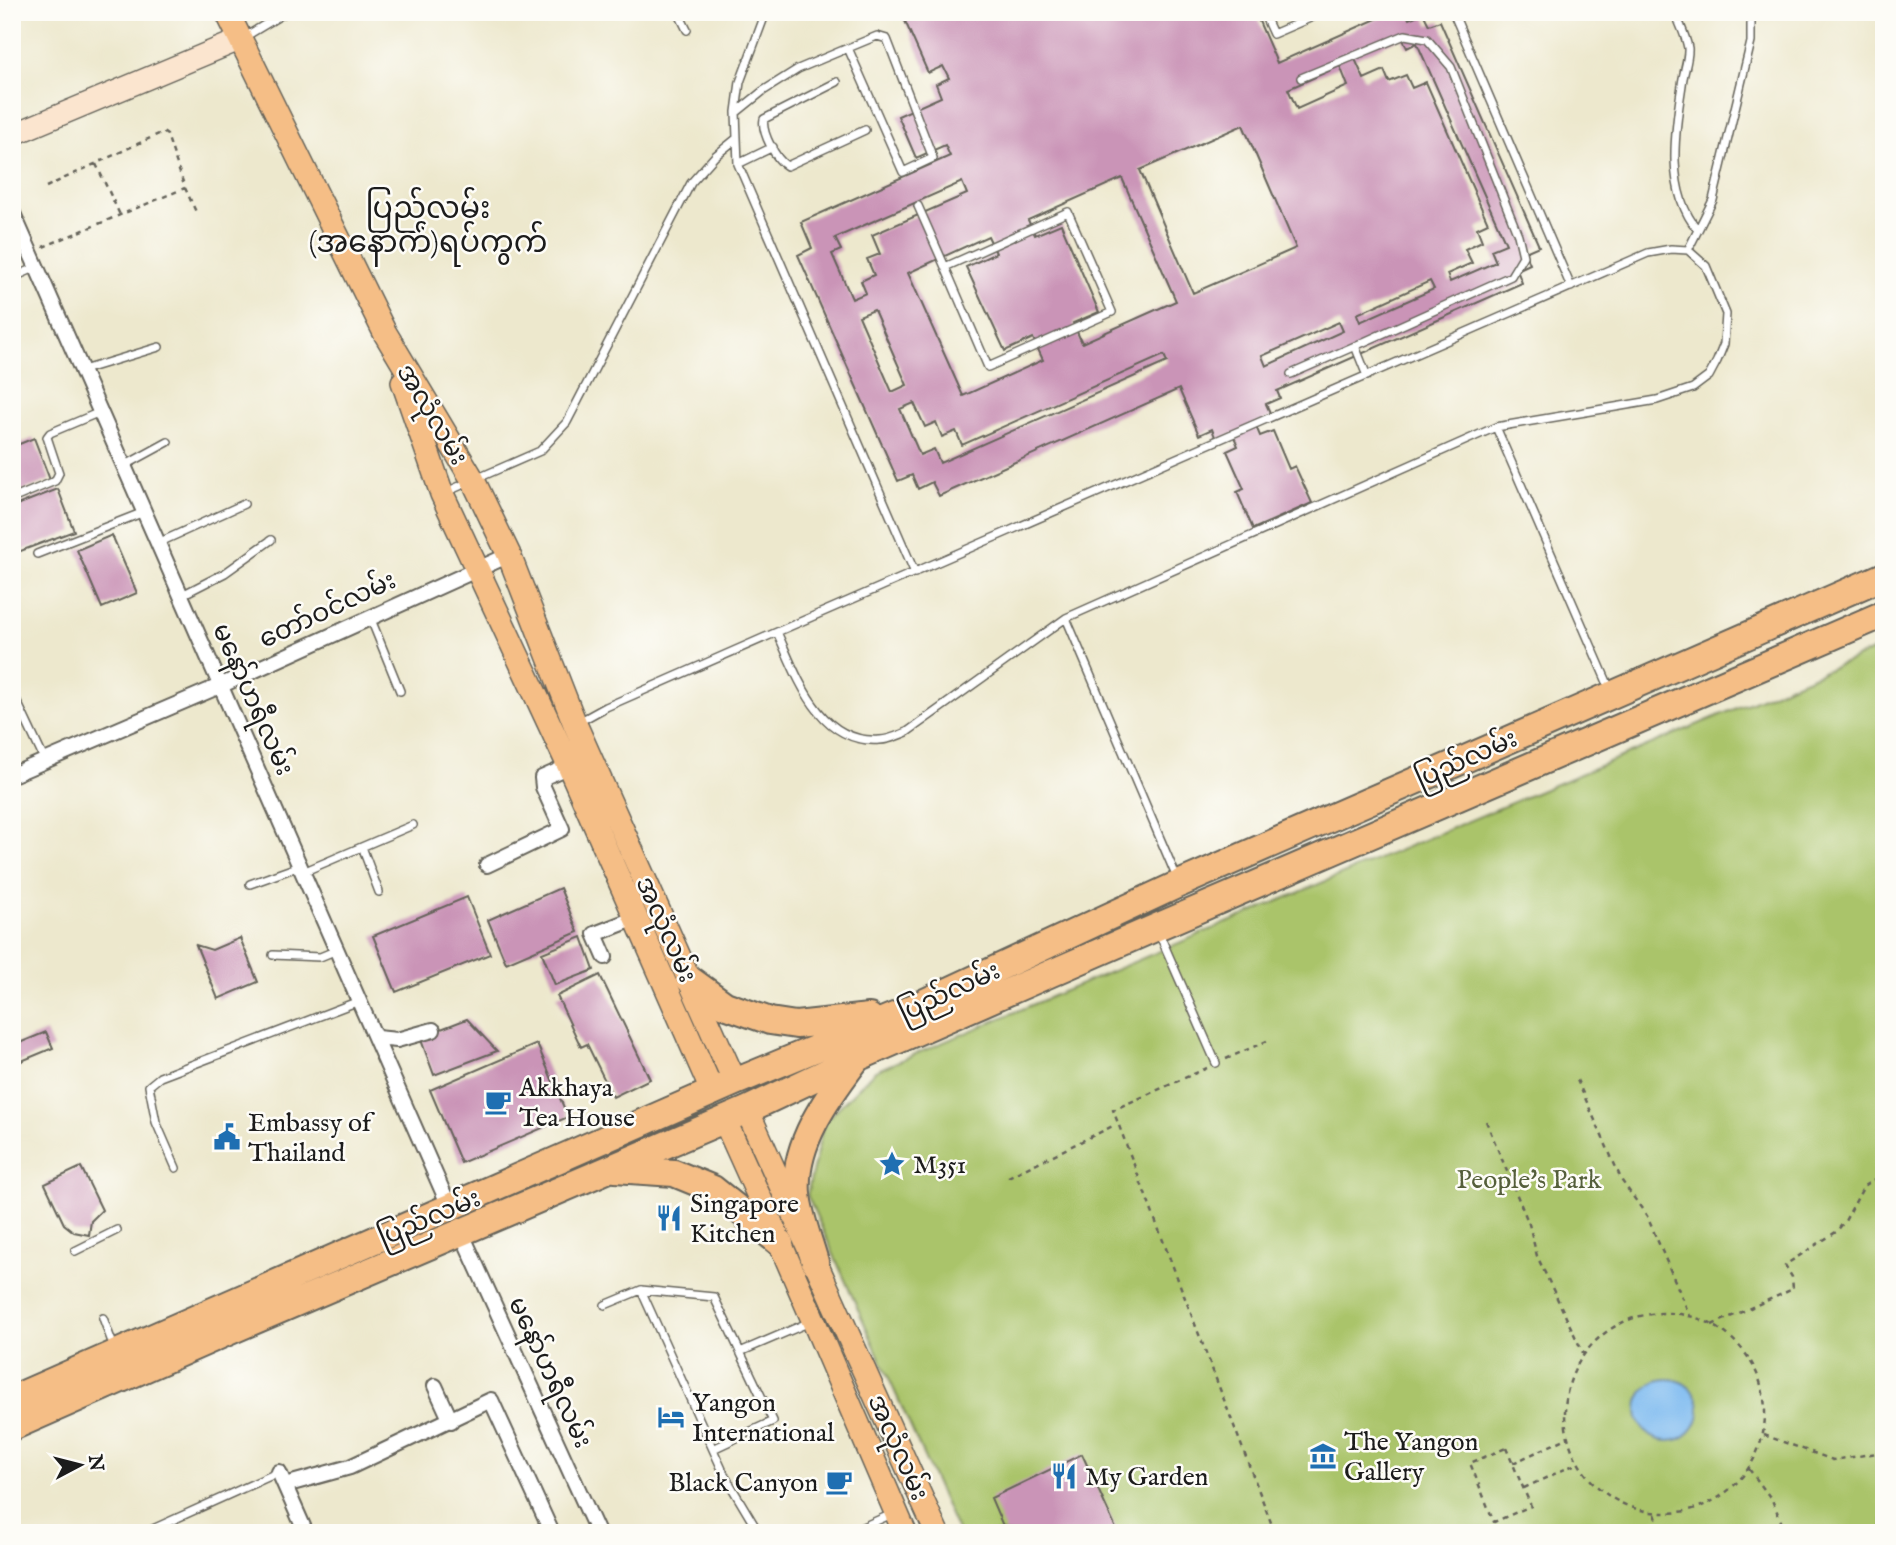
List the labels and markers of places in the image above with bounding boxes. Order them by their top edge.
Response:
place label: Akkhaya Tea House [518,1072,635,1135]
cafe icon: Akkhaya Tea House [483,1087,513,1117]
place label: Embassy of Thailand [248,1107,376,1170]
public building icon: Embassy of Thailand [212,1122,242,1152]
place icon: M351 [877,1149,907,1179]
place label: M351 [913,1149,966,1182]
place label: Singapore Kitchen [690,1188,799,1251]
restaurant icon: Singapore Kitchen [654,1203,684,1233]
place label: Yangon International [692,1387,835,1450]
hotel icon: Yangon International [656,1402,686,1432]
place label: The Yangon Gallery [1344,1426,1478,1489]
museum icon: The Yangon Gallery [1308,1441,1338,1471]
restaurant icon: My Garden [1049,1461,1079,1491]
place label: My Garden [1085,1461,1209,1494]
place label: Black Canyon [668,1467,818,1500]
cafe icon: Black Canyon [824,1467,854,1497]

